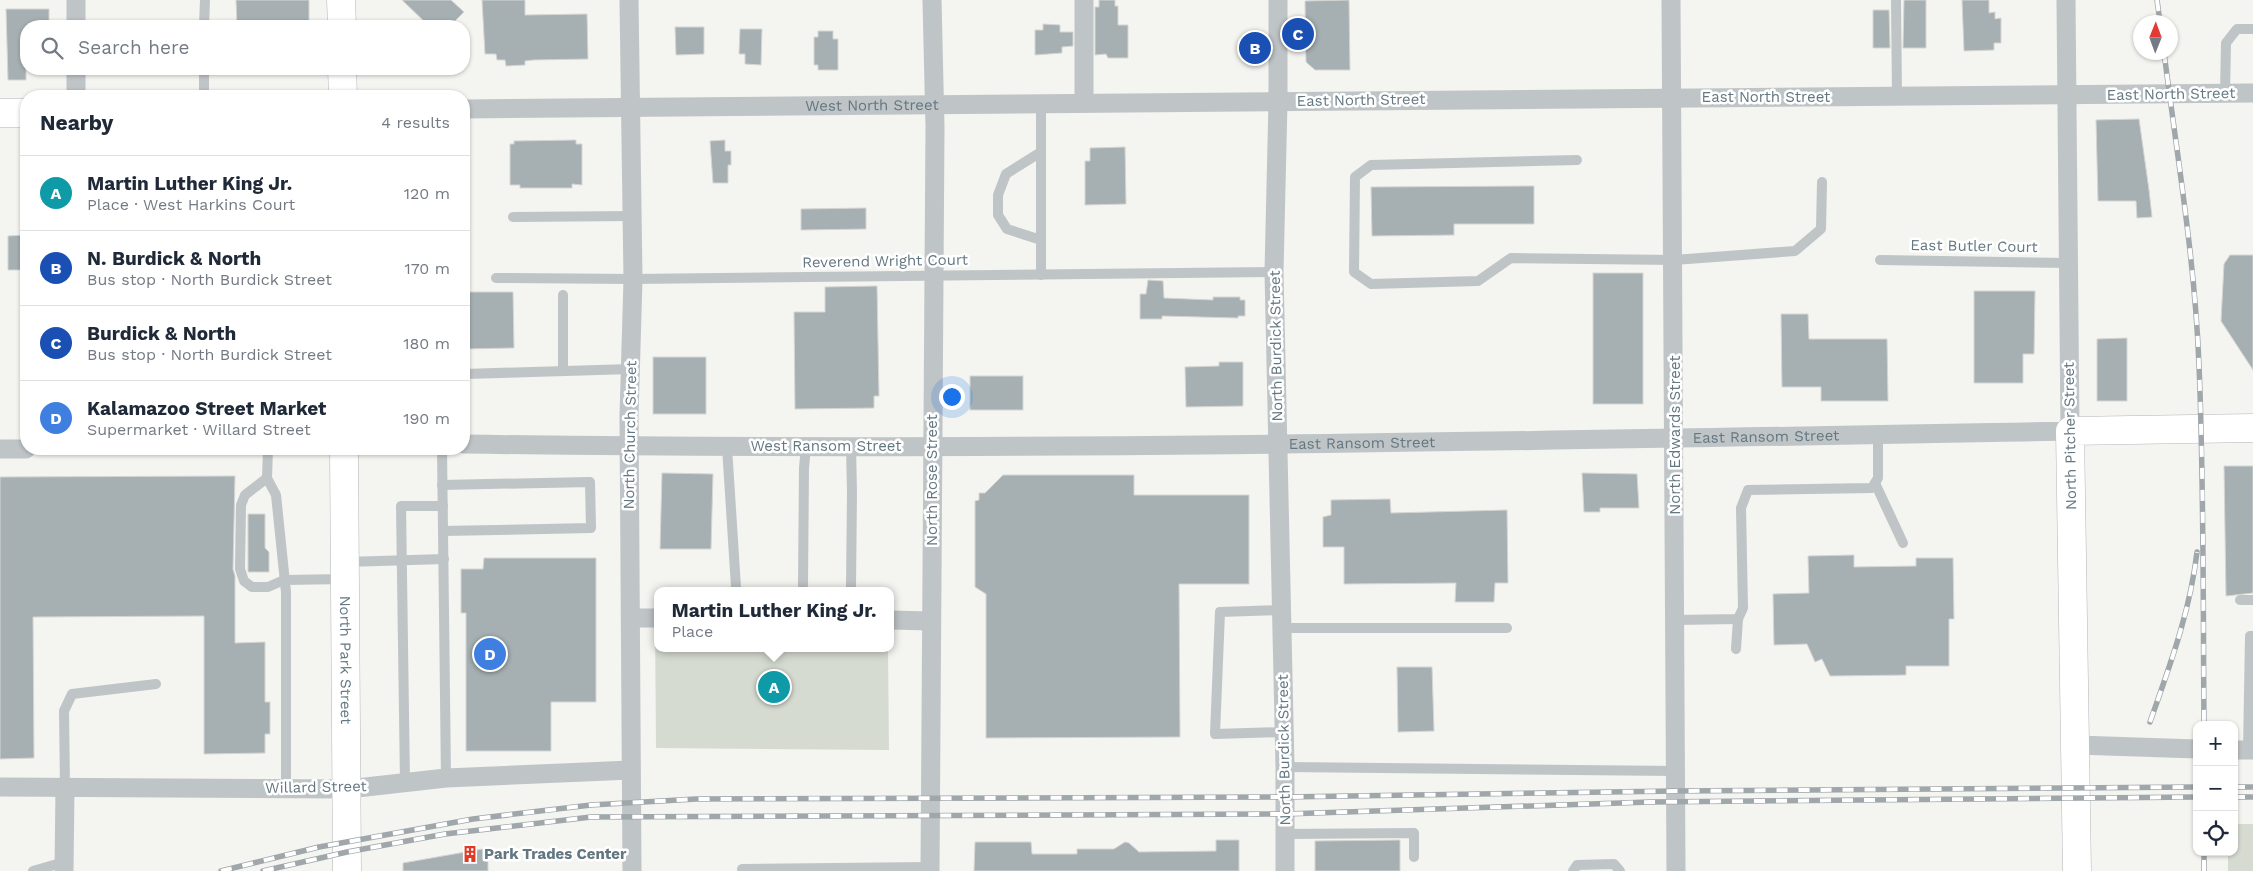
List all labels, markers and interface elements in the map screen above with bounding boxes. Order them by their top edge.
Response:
pin: C [1282,15,1314,53]
north arrow [2133,15,2178,60]
search box [20,20,470,75]
pin: B [1239,29,1271,67]
icon: search [38,34,66,62]
text: Search here [78,36,189,59]
street label: East North Street [2106,84,2236,104]
street label: East North Street [1702,88,1831,106]
street label: East North Street [1296,90,1426,110]
street label: West North Street [805,96,939,115]
text: Nearby [40,110,113,135]
text: 4 results [381,113,450,132]
text: Martin Luther King Jr. [87,172,292,195]
text: A [51,184,61,203]
text: 120 m [404,184,450,203]
text: Place · West Harkins Court [87,195,295,214]
street label: East Butler Court [1910,236,2039,256]
text: N. Burdick & North [87,247,261,270]
street label: Reverend Wright Court [802,251,969,271]
text: B [51,259,61,278]
text: 170 m [404,259,450,278]
street label: North Burdick Street [1266,269,1286,422]
text: Bus stop · North Burdick Street [87,270,332,289]
text: Burdick & North [87,322,236,345]
text: C [51,334,61,353]
text: 180 m [403,334,450,353]
text: Bus stop · North Burdick Street [87,345,332,364]
street label: North Edwards Street [1666,355,1684,515]
street label: North Church Street [620,360,640,510]
street label: North Pitcher Street [2060,361,2080,510]
your location [939,384,965,410]
text: Kalamazoo Street Market [87,397,326,420]
text: D [50,409,62,428]
text: 190 m [403,409,450,428]
street label: North Rose Street [923,413,941,546]
text: Supermarket · Willard Street [87,420,311,439]
street label: East Ransom Street [1692,426,1840,447]
street label: East Ransom Street [1289,433,1436,453]
street label: West Ransom Street [750,437,902,455]
popup [654,587,894,652]
street label: North Park Street [336,596,355,725]
text: Martin Luther King Jr. [671,599,877,622]
text: Place [671,622,713,641]
pin: D [474,635,506,673]
pin: A [758,668,790,706]
street label: North Burdick Street [1274,673,1294,826]
map controls [2193,721,2238,856]
button: + [2193,721,2238,766]
button: − [2193,766,2238,811]
street label: Willard Street [265,777,368,797]
button: locate [2193,811,2238,856]
building icon: Park Trades Center [460,844,480,864]
place label: Park Trades Center [484,845,627,863]

